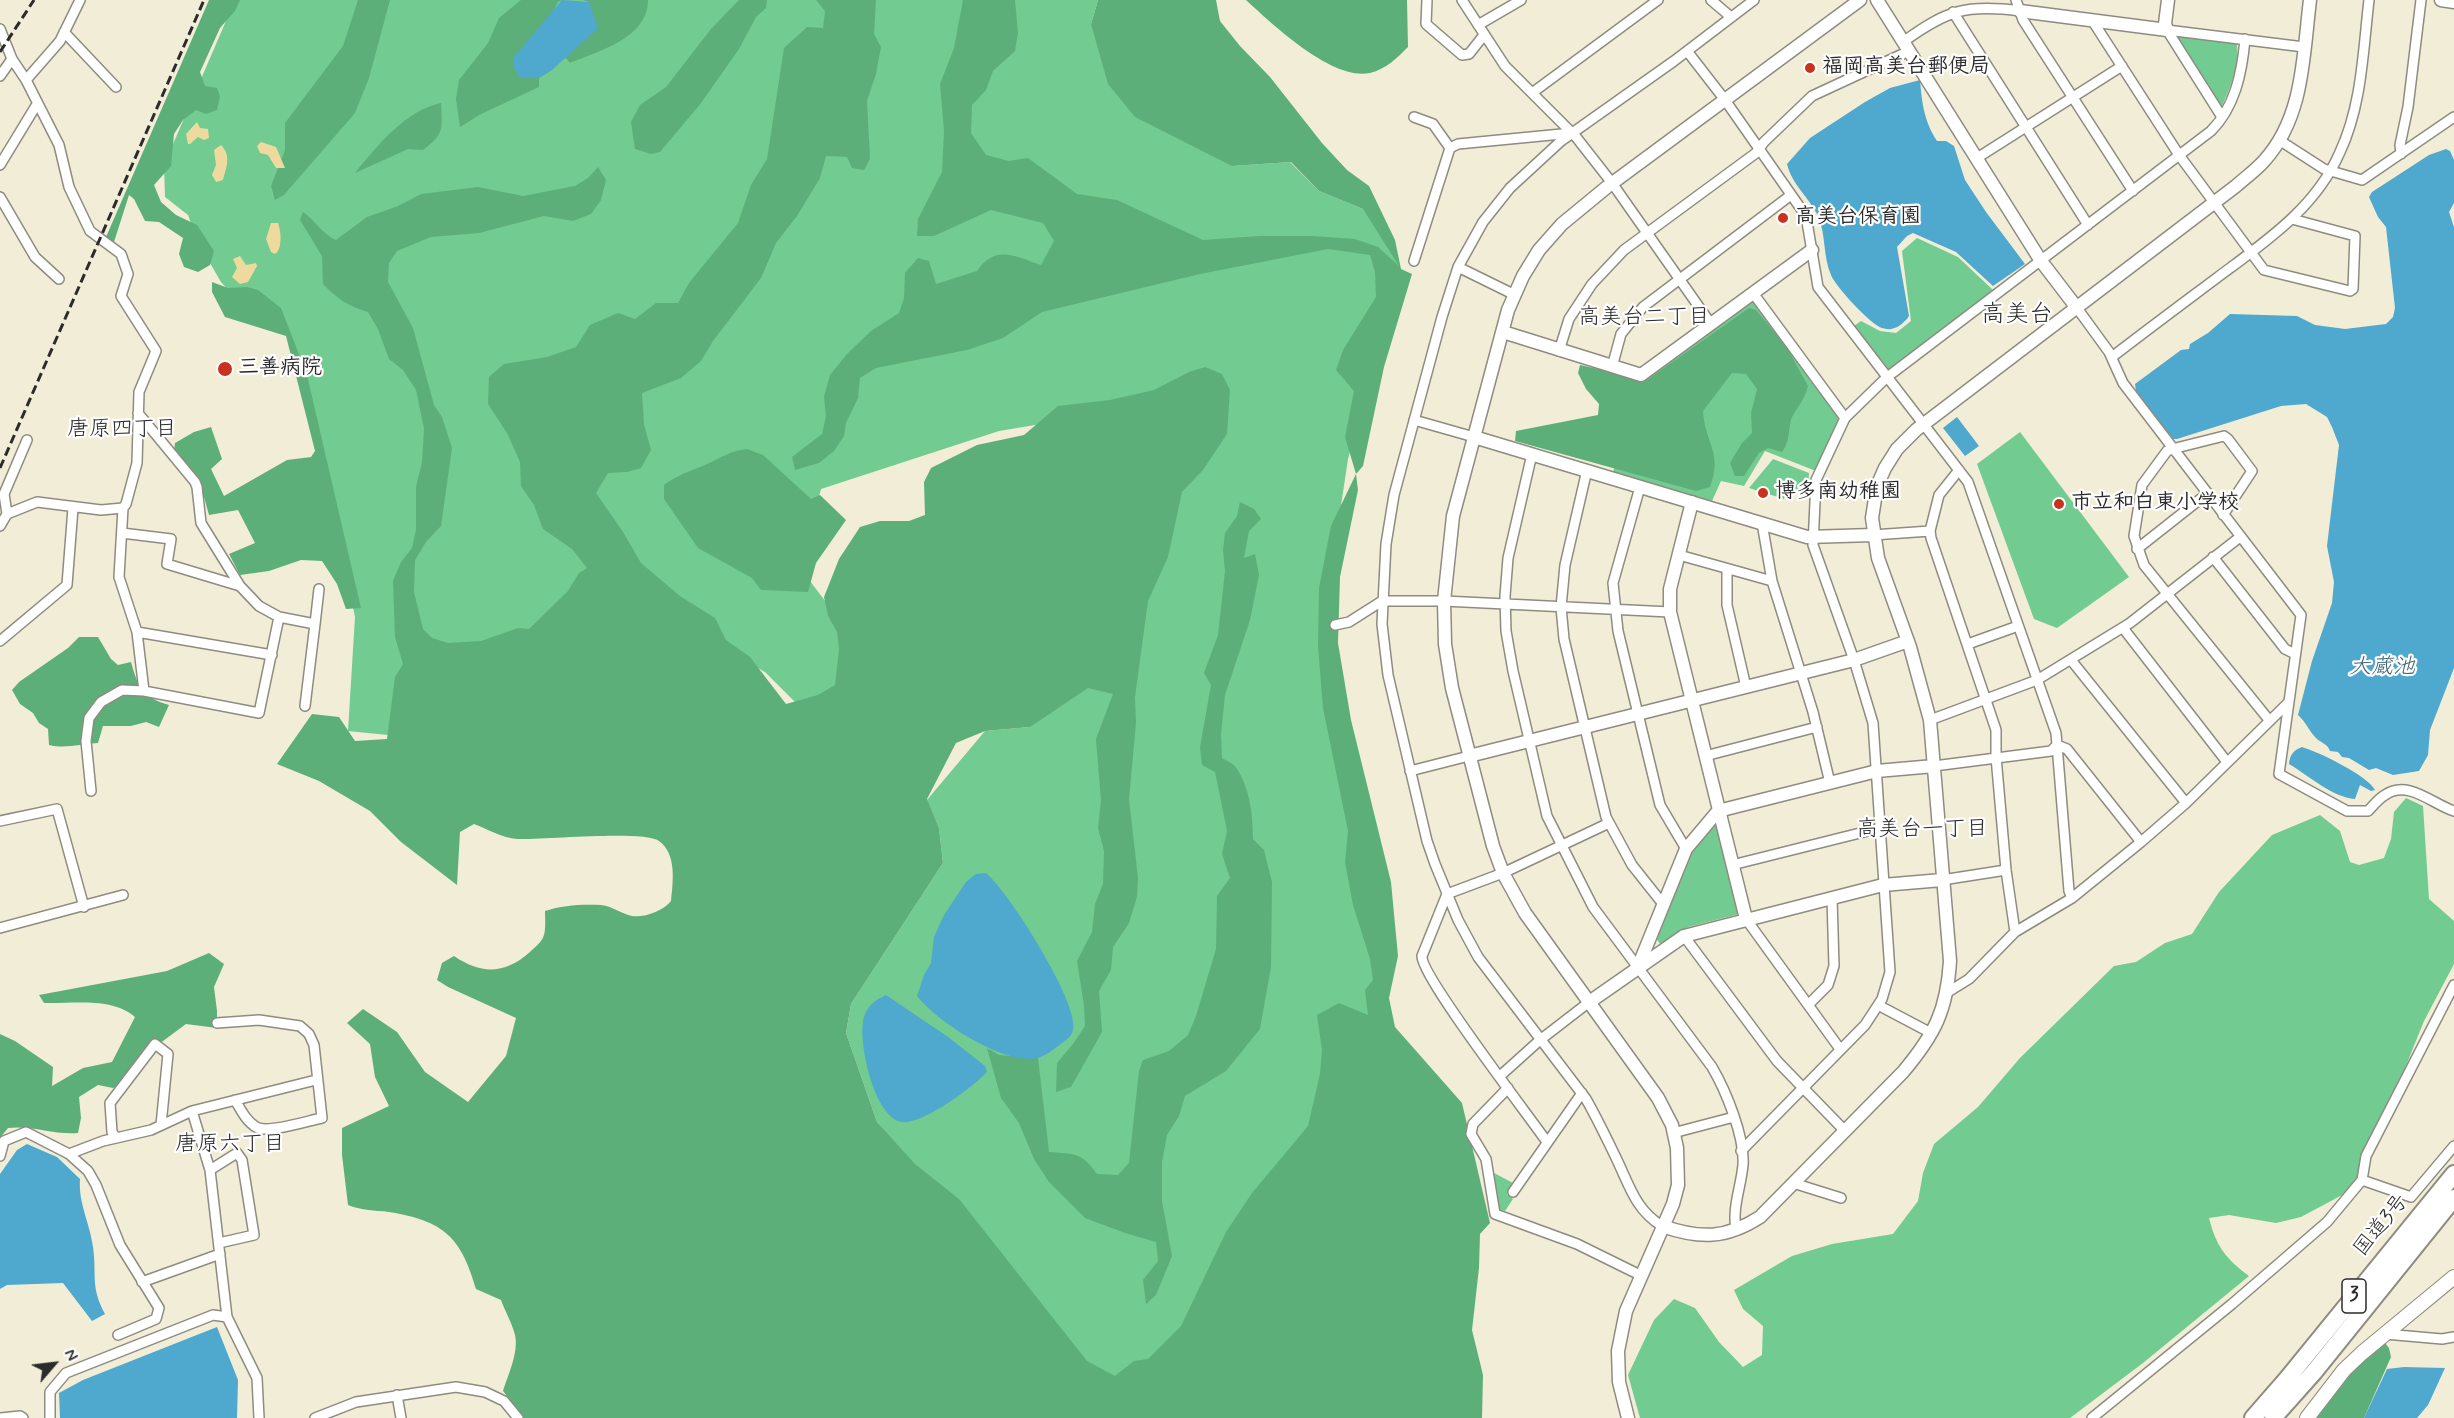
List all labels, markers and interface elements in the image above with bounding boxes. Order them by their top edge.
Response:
place label: 福岡高美台郵便局 [1822,55,1990,81]
marker: 福岡高美台郵便局 [1803,61,1817,75]
place label: 高美台保育園 [1795,205,1921,231]
marker: 高美台保育園 [1776,211,1790,225]
district label: 高美台 [1981,302,2053,330]
district label: 高美台二丁目 [1578,305,1710,331]
place label: 三善病院 [238,356,322,382]
marker: 三善病院 [216,360,234,378]
district label: 唐原四丁目 [67,417,177,443]
place label: 博多南幼稚園 [1775,480,1901,506]
marker: 博多南幼稚園 [1756,486,1770,500]
place label: 市立和白東小学校 [2071,491,2239,517]
marker: 市立和白東小学校 [2052,497,2066,511]
water label: 大蔵池 [2349,655,2415,681]
district label: 高美台一丁目 [1856,817,1988,843]
district label: 唐原六丁目 [175,1132,285,1158]
street label: 国道3号 [2349,1190,2415,1262]
road number: 3 [2342,1279,2366,1313]
north arrow [24,1334,84,1394]
text: N [59,1346,82,1365]

